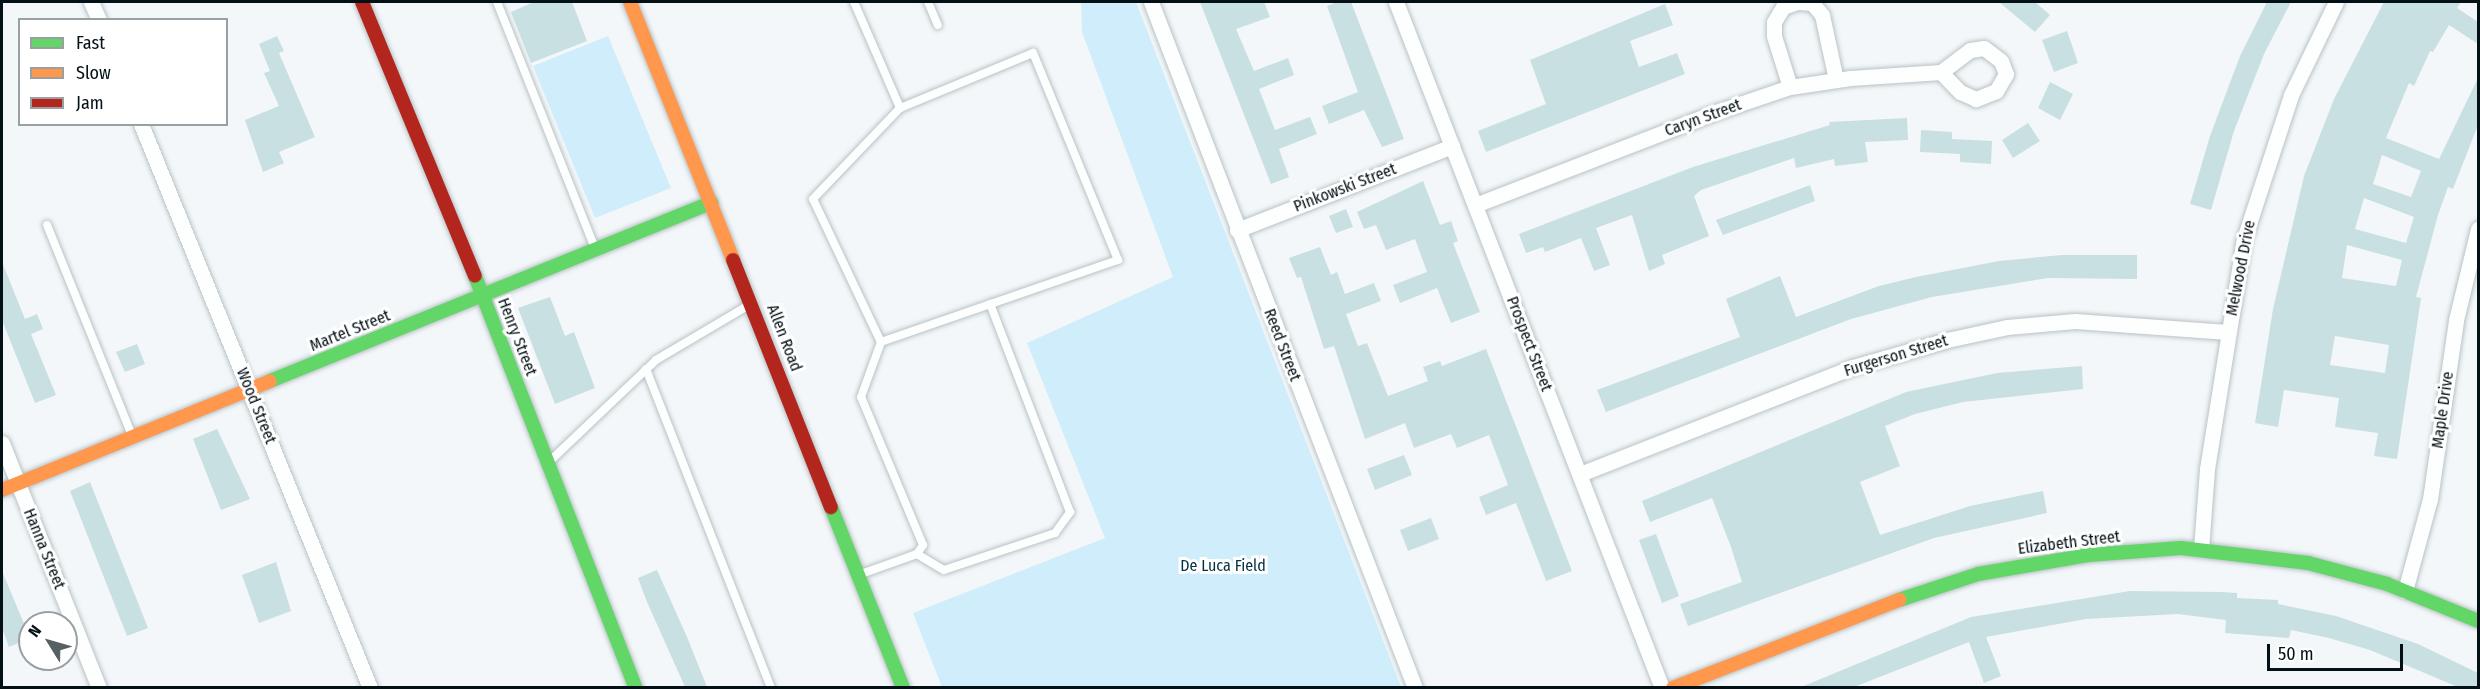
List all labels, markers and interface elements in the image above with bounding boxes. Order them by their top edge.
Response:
legend [18,18,228,126]
text: Fast [76,32,105,54]
text: Slow [76,62,111,84]
text: Jam [76,92,104,114]
street label: Caryn Street [1662,95,1744,141]
street label: Pinkowski Street [1291,160,1399,216]
street label: Melwood Drive [2222,219,2260,317]
street label: Prospect Street [1502,294,1556,394]
street label: Henry Street [493,295,541,379]
street label: Allen Road [762,302,806,374]
street label: Martel Street [307,306,393,356]
street label: Reed Street [1259,306,1305,384]
street label: Furgerson Street [1842,331,1950,381]
street label: Wood Street [232,365,280,447]
street label: Maple Drive [2428,370,2458,450]
street label: Hanna Street [19,506,69,592]
street label: Elizabeth Street [2017,527,2121,559]
park label: De Luca Field [1180,556,1266,576]
north arrow [18,611,78,671]
text: N [24,622,45,641]
scale bar [2270,632,2406,670]
text: 50 m [2278,643,2314,665]

